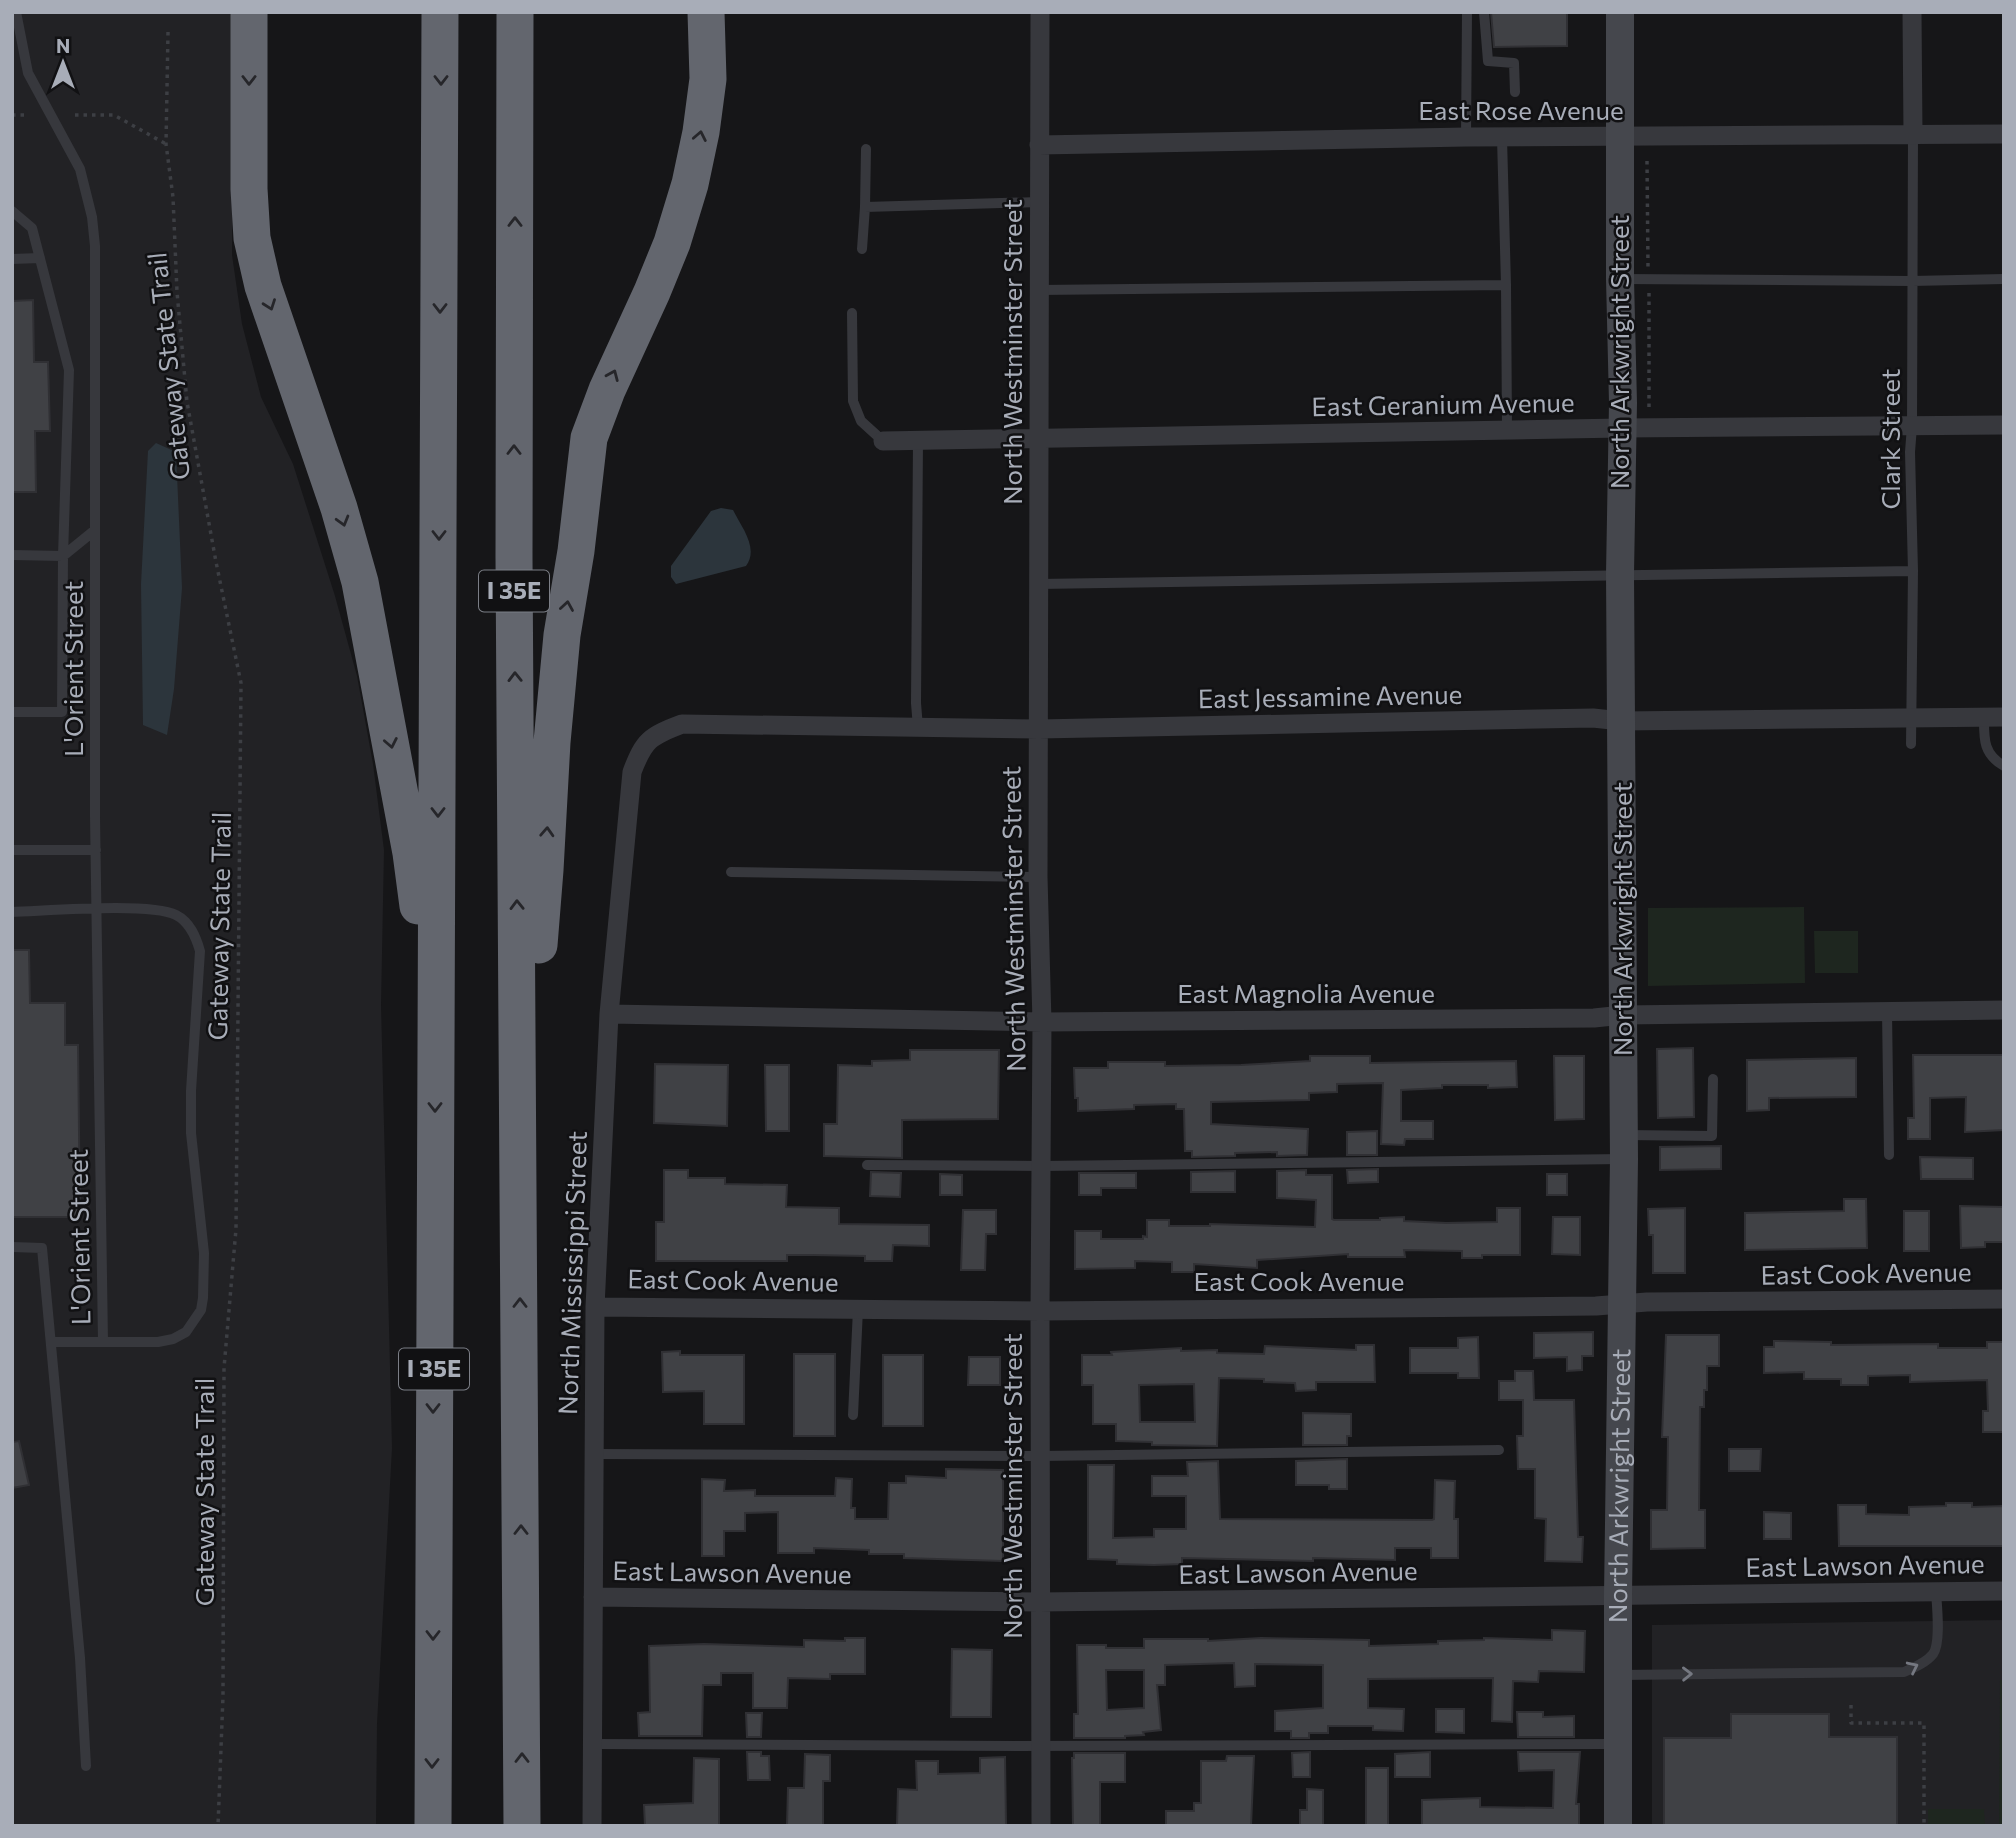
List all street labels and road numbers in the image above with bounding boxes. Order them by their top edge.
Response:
street label: East Rose Avenue [1418,94,1624,125]
street label: North Westminster Street [996,199,1027,505]
street label: North Arkwright Street [1603,215,1634,489]
street label: Gateway State Trail [140,251,195,482]
street label: Clark Street [1874,369,1905,509]
street label: East Geranium Avenue [1311,386,1575,421]
road number: I 35E [479,570,549,612]
street label: L'Orient Street [57,581,88,757]
street label: East Jessamine Avenue [1197,678,1463,713]
street label: North Westminster Street [994,766,1031,1072]
street label: North Arkwright Street [1606,782,1637,1056]
street label: Gateway State Trail [201,811,236,1041]
street label: East Magnolia Avenue [1177,977,1435,1008]
street label: North Mississippi Street [551,1130,592,1415]
street label: L'Orient Street [61,1149,96,1325]
street label: East Cook Avenue [1760,1255,1972,1290]
street label: East Cook Avenue [627,1262,839,1297]
street label: East Cook Avenue [1193,1265,1405,1296]
street label: North Westminster Street [996,1333,1027,1639]
street label: North Arkwright Street [1601,1348,1635,1623]
road number: I 35E [399,1349,469,1390]
street label: Gateway State Trail [188,1378,219,1606]
street label: East Lawson Avenue [1745,1547,1985,1582]
street label: East Lawson Avenue [612,1554,852,1589]
street label: East Lawson Avenue [1178,1554,1418,1589]

